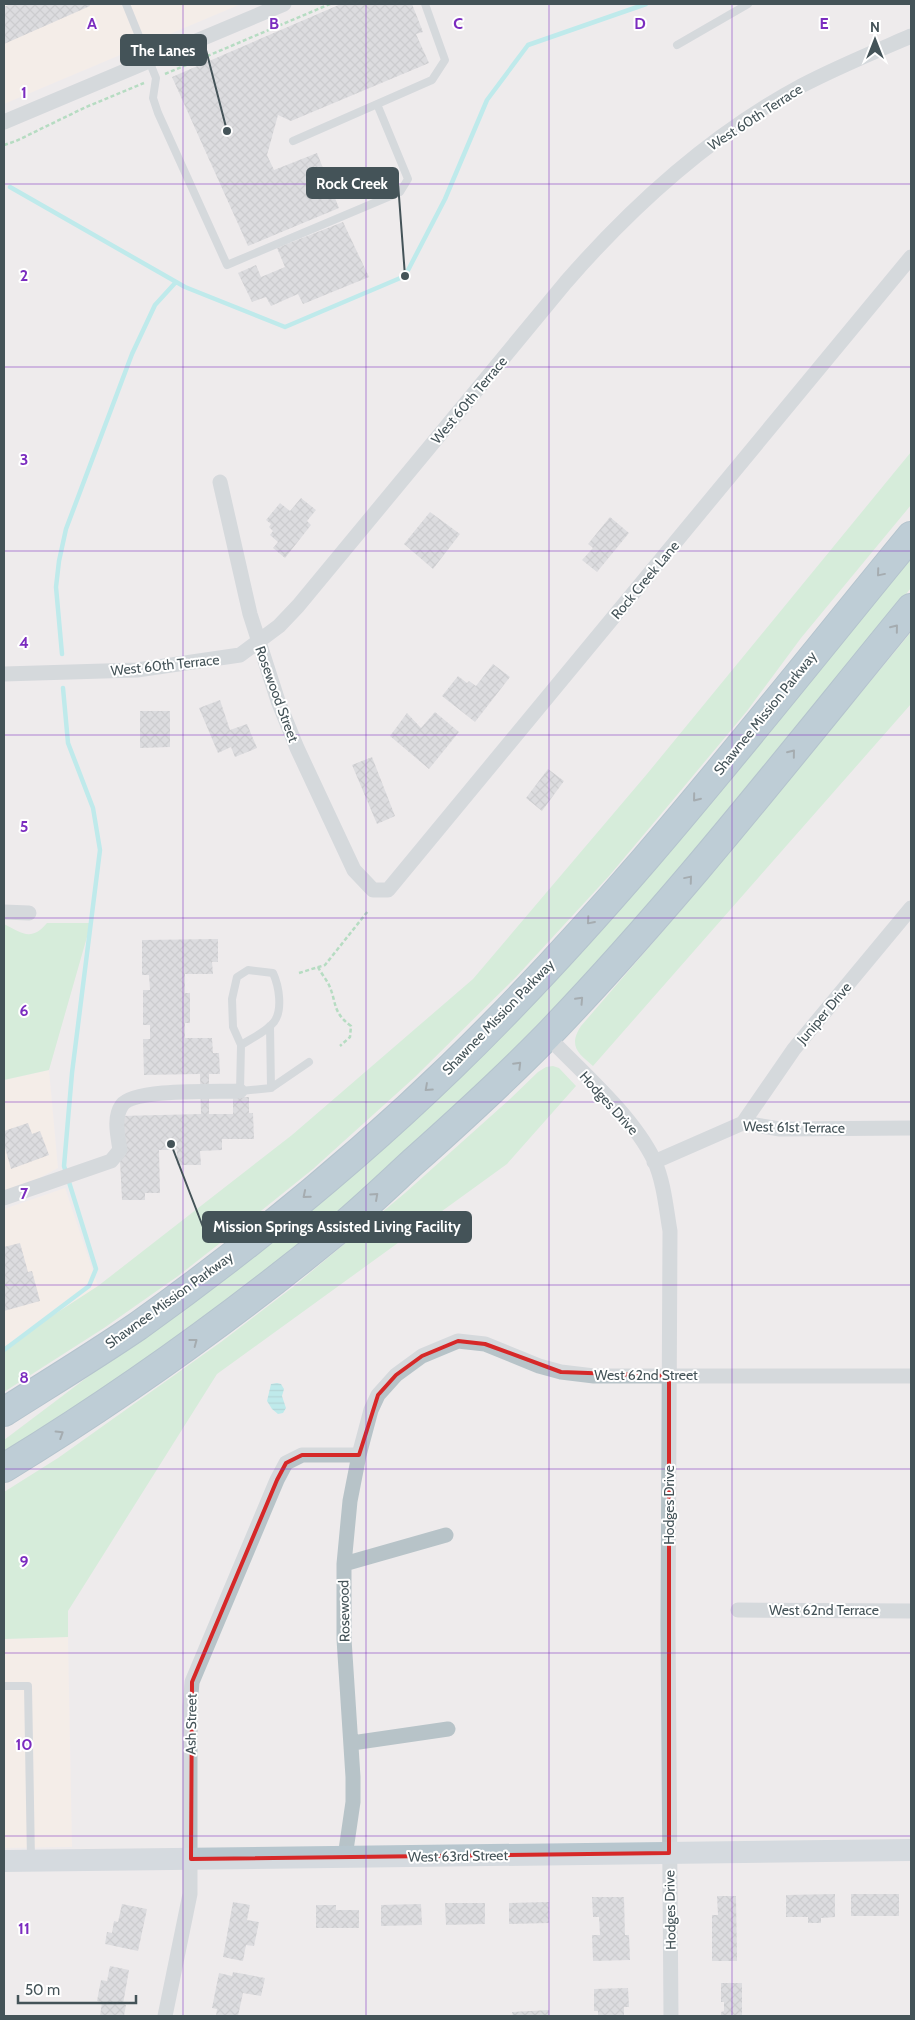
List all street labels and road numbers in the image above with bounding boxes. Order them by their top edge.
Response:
street label: West 60th Terrace [704,80,806,154]
street label: West 60th Terrace [427,352,511,448]
street label: Rock Creek Lane [607,537,683,623]
street label: Rosewood Street [251,643,303,745]
street label: Shawnee Mission Parkway [710,648,820,778]
street label: West 60th Terrace [110,650,220,680]
street label: Shawnee Mission Parkway [438,955,558,1079]
street label: Juniper Drive [792,978,855,1048]
street label: Hodges Drive [576,1067,642,1139]
street label: West 61st Terrace [743,1117,845,1137]
street label: Shawnee Mission Parkway [101,1247,237,1353]
street label: West 62nd Street [594,1366,698,1384]
street label: Hodges Drive [660,1465,678,1545]
street label: Rosewood [334,1580,354,1642]
street label: West 62nd Terrace [769,1601,879,1619]
street label: Ash Street [181,1693,201,1755]
street label: West 63rd Street [408,1846,509,1866]
street label: Hodges Drive [660,1870,680,1950]

